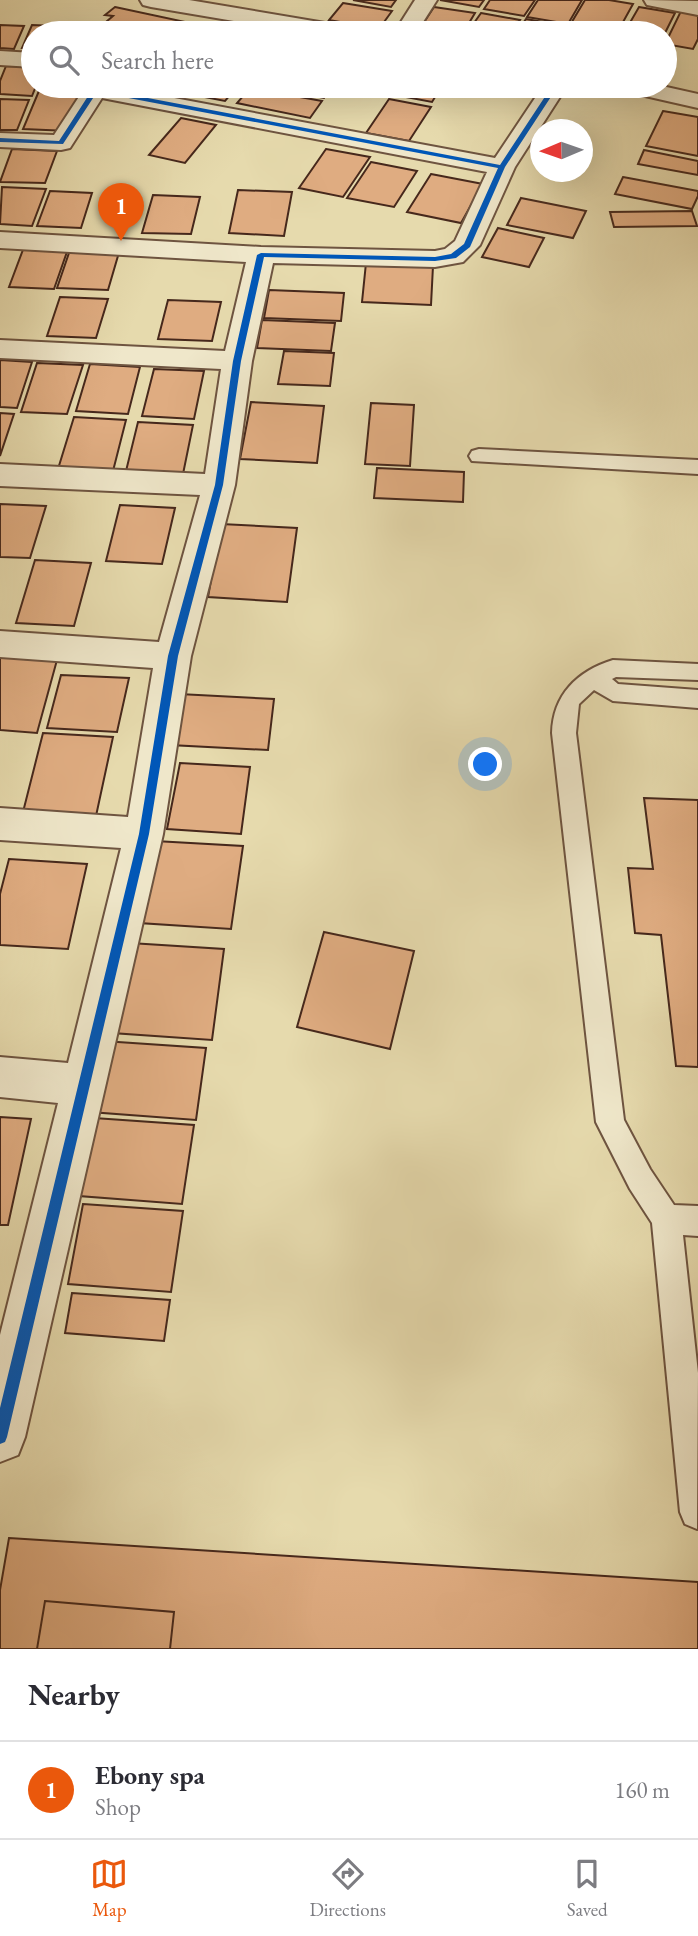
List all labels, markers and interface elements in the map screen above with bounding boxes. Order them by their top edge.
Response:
search box [21,21,677,98]
icon: search [45,41,83,79]
text: Search here [101,43,214,77]
north arrow [530,119,593,182]
pin: 1 [98,183,144,241]
your location [468,747,502,781]
text: Nearby [28,1675,120,1714]
text: Ebony spa [95,1758,205,1792]
text: 1 [45,1775,57,1805]
text: 160 m [614,1775,670,1805]
text: Shop [95,1792,141,1822]
tab: Map [90,1855,128,1922]
tab: Directions [309,1855,386,1922]
tab: Saved [567,1855,608,1922]

